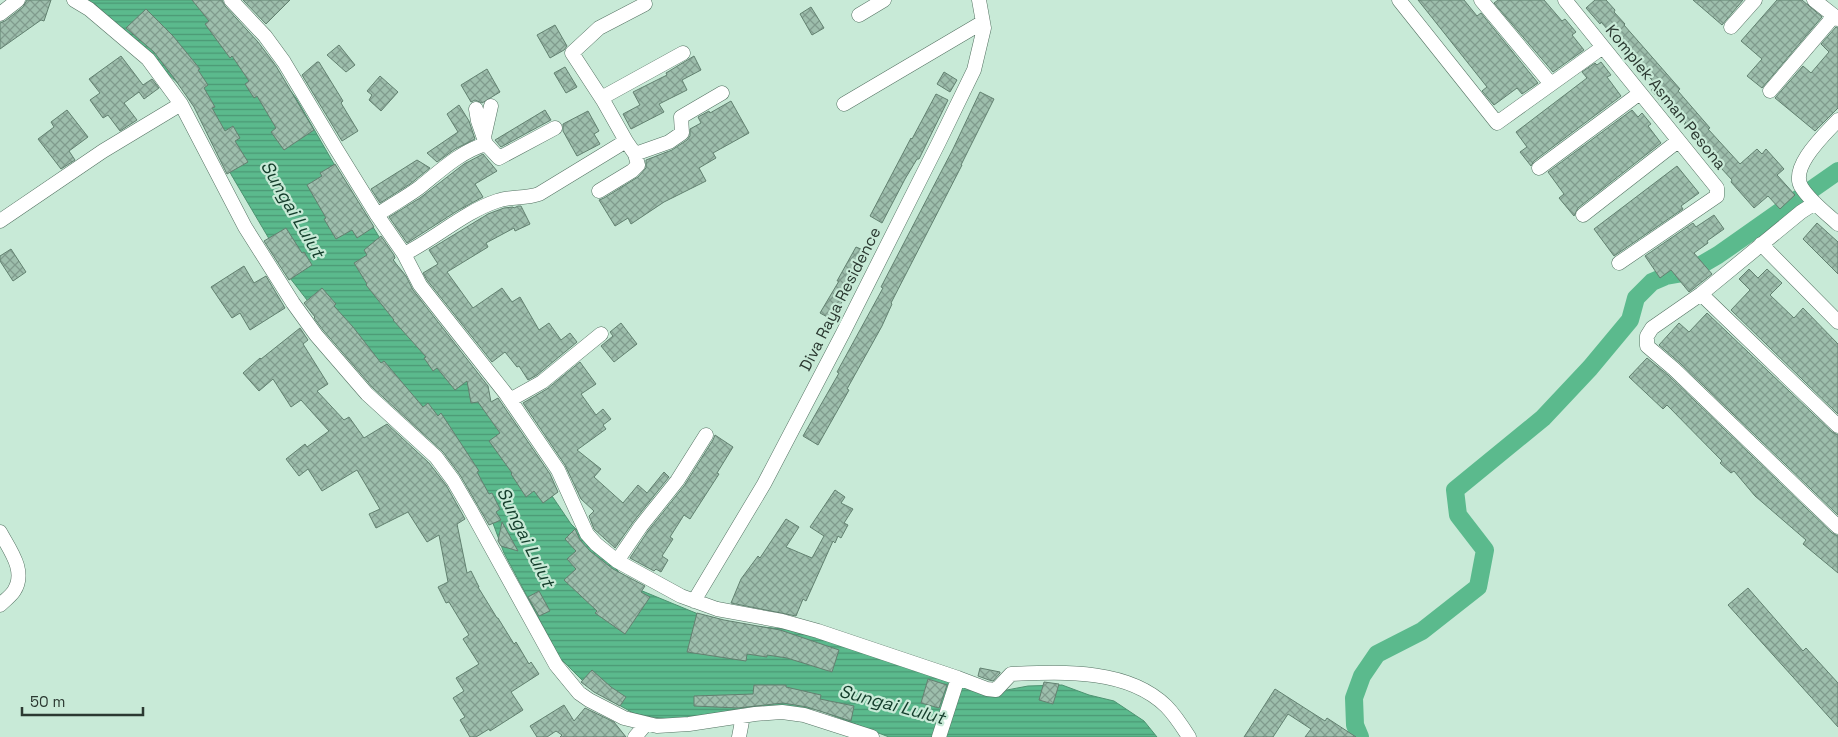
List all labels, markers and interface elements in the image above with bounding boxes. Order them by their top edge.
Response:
street label: Komplek Asman Pesona [1601,20,1731,174]
water label: Sungai Lulut [256,156,331,263]
street label: Diva Raya Residence [795,223,885,375]
water label: Sungai Lulut [492,483,561,592]
water label: Sungai Lulut [837,679,949,730]
scale bar [22,684,144,716]
text: 50 m [30,692,65,711]

